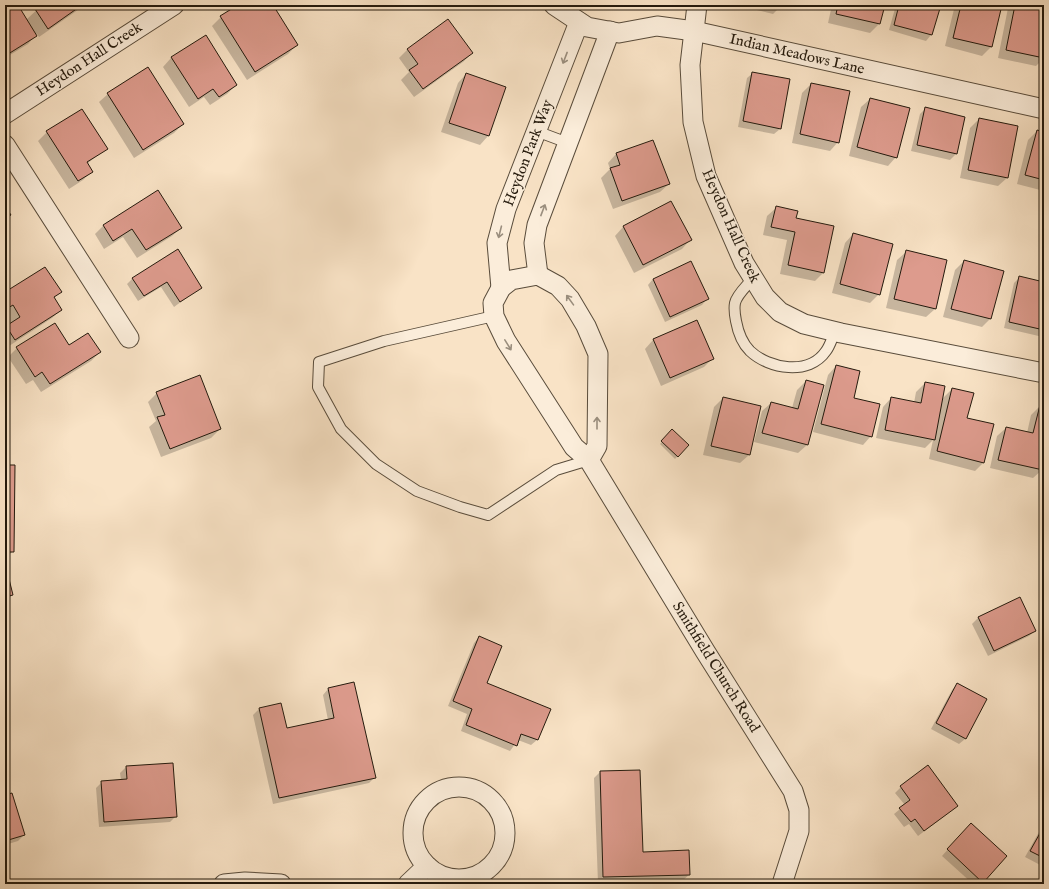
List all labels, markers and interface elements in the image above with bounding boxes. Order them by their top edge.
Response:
street label: Heydon Hall Creek [32,17,146,100]
street label: Indian Meadows Lane [728,29,866,79]
one-way arrow [560,52,568,64]
street label: Heydon Park Way [499,96,557,209]
street label: Heydon Hall Creek [697,166,765,287]
one-way arrow [539,204,547,216]
one-way arrow [496,226,503,239]
one-way arrow [566,295,574,306]
one-way arrow [505,339,513,351]
one-way arrow [593,417,601,430]
street label: Smithfield Church Road [668,598,765,737]

